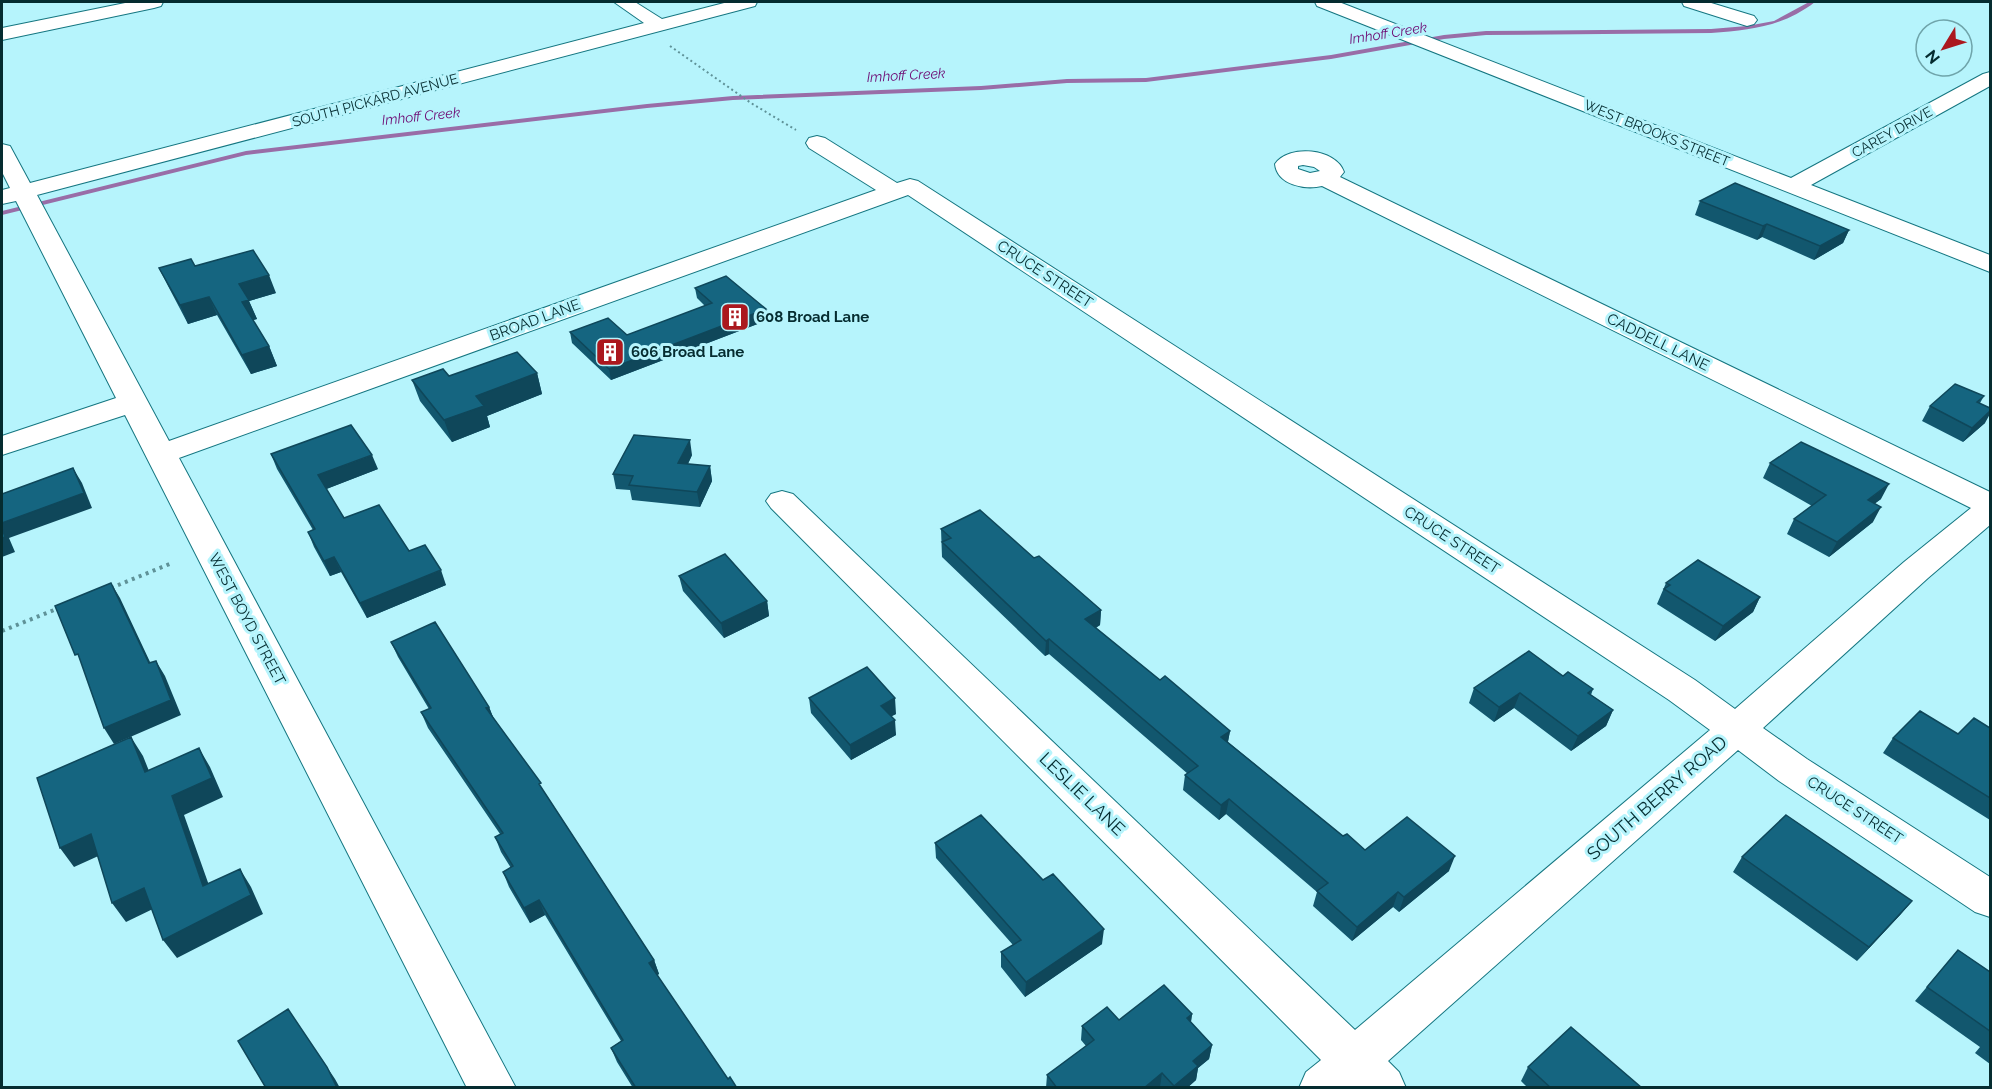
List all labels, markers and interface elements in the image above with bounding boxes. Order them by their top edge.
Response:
north arrow [1914,18,1974,78]
water label: Imhoff Creek [1348,19,1429,47]
text: N [1921,46,1944,68]
water label: Imhoff Creek [866,65,946,85]
street label: SOUTH PICKARD AVENUE [290,70,460,130]
street label: WEST BROOKS STREET [1582,96,1733,170]
street label: CAREY DRIVE [1849,103,1935,161]
water label: Imhoff Creek [381,104,462,128]
street label: CRUCE STREET [994,236,1096,312]
street label: BROAD LANE [487,295,583,345]
building icon: 608 Broad Lane [719,301,751,333]
place label: 608 Broad Lane [756,308,869,326]
street label: CADDELL LANE [1604,310,1712,374]
building icon: 606 Broad Lane [594,336,626,368]
place label: 606 Broad Lane [631,343,744,361]
street label: CRUCE STREET [1401,502,1503,578]
street label: WEST BOYD STREET [205,550,289,688]
street label: SOUTH BERRY ROAD [1582,731,1731,864]
street label: LESLIE LANE [1035,748,1129,840]
street label: CRUCE STREET [1804,772,1906,848]

